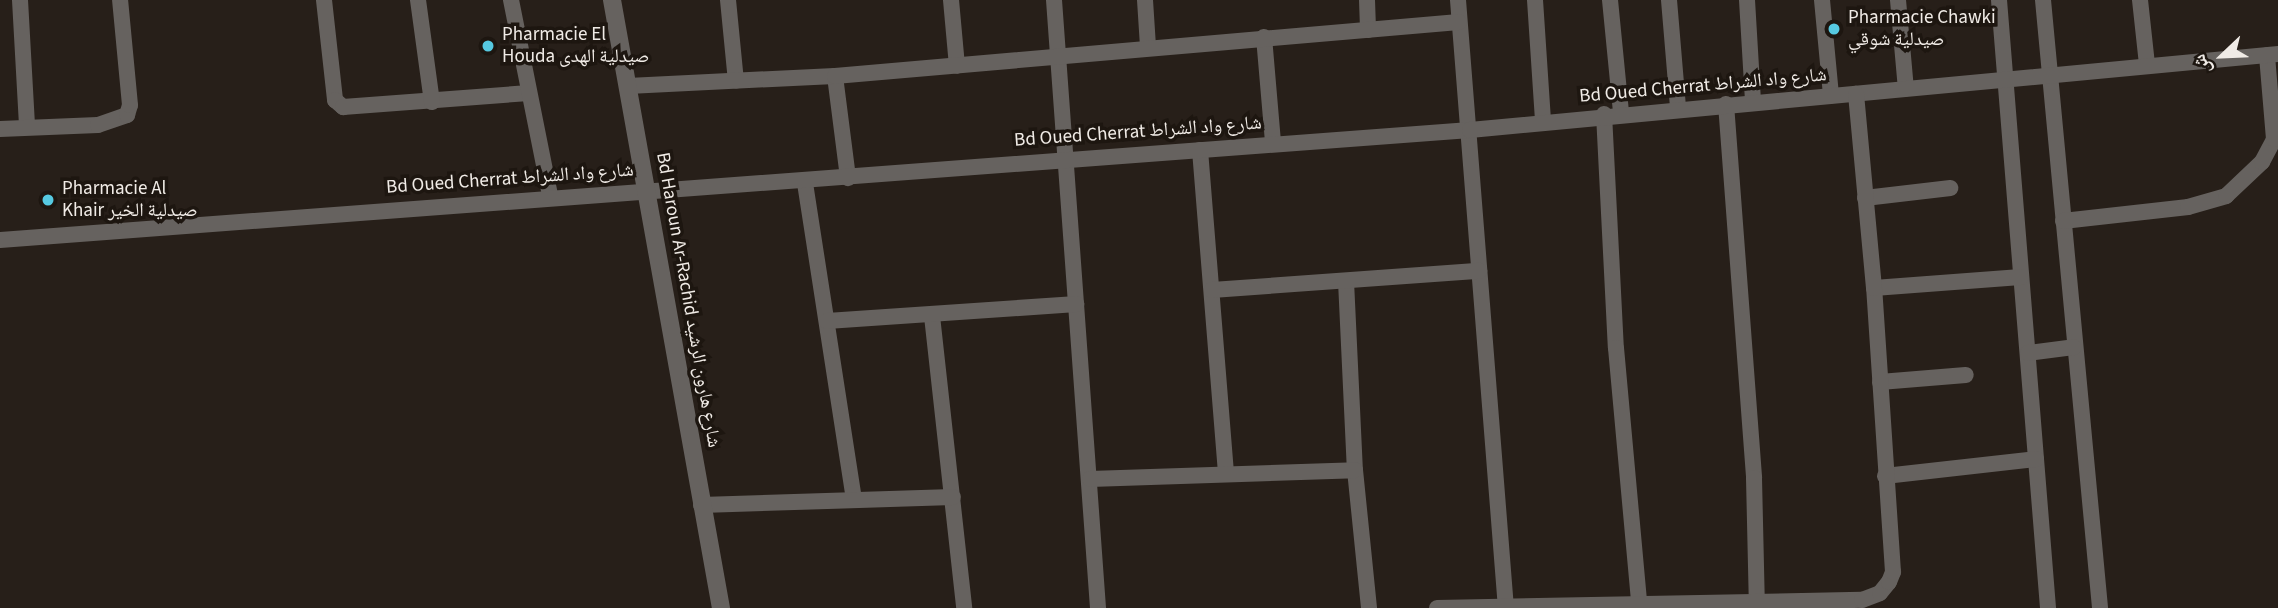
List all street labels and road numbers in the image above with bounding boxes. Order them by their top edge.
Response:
street label: Bd Oued Cherrat شارع واد الشراط [1578,64,1828,108]
street label: Bd Oued Cherrat شارع واد الشراط [1013,112,1263,152]
street label: Bd Haroun Ar-Rachid شارع هارون الرشيد [651,151,725,449]
street label: Bd Oued Cherrat شارع واد الشراط [385,159,635,199]

